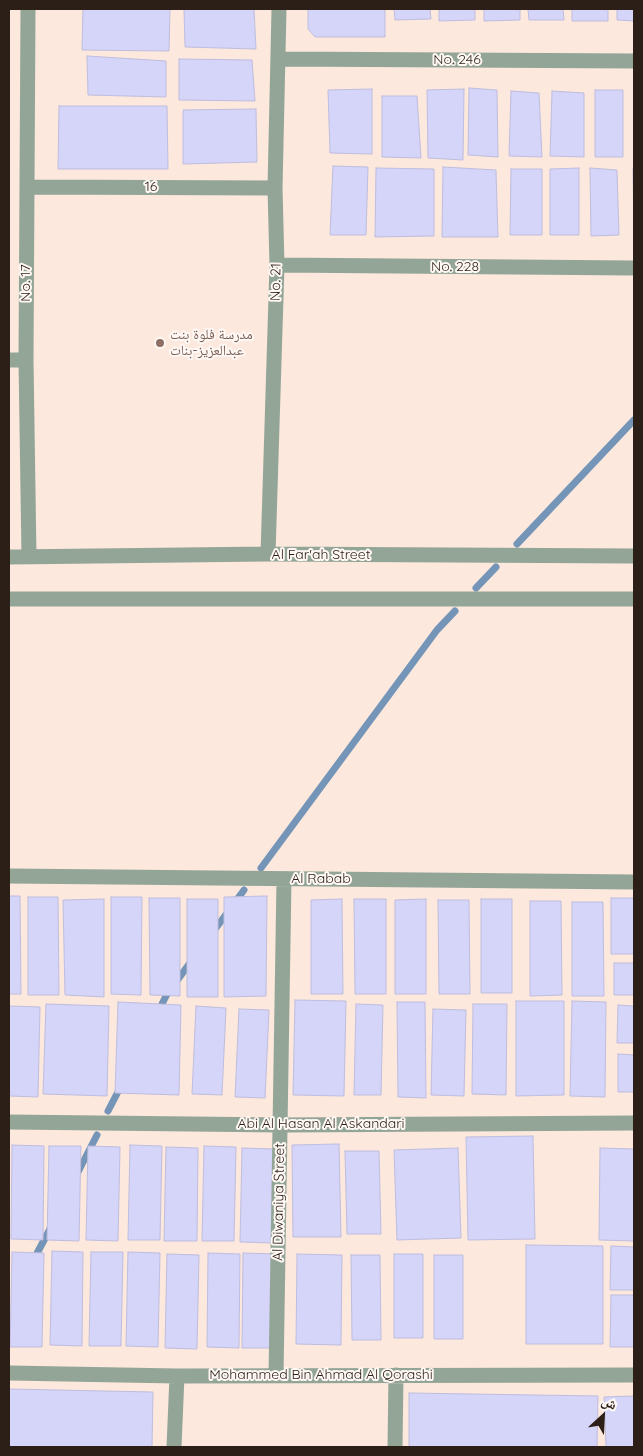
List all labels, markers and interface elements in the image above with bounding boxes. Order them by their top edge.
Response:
street label: No. 246 [433,52,481,68]
street label: 16 [145,179,157,195]
street label: No. 228 [431,259,479,275]
street label: No. 21 [267,263,285,301]
street label: No. 17 [18,264,34,302]
place label: مدرسة فلوة بنت عبدالعزيز-بنات [170,327,253,360]
marker: مدرسة فلوة بنت عبدالعزيز-بنات [154,337,166,349]
street label: Al Far'ah Street [272,547,370,563]
street label: Al Rabab [291,871,351,887]
street label: Abi Al Hasan Al Askandari [237,1116,405,1132]
street label: Al Diwaniya Street [270,1143,288,1261]
street label: Mohammed Bin Ahmad Al Qorashi [209,1367,433,1383]
north arrow [578,1391,628,1441]
text: ش [599,1391,620,1414]

